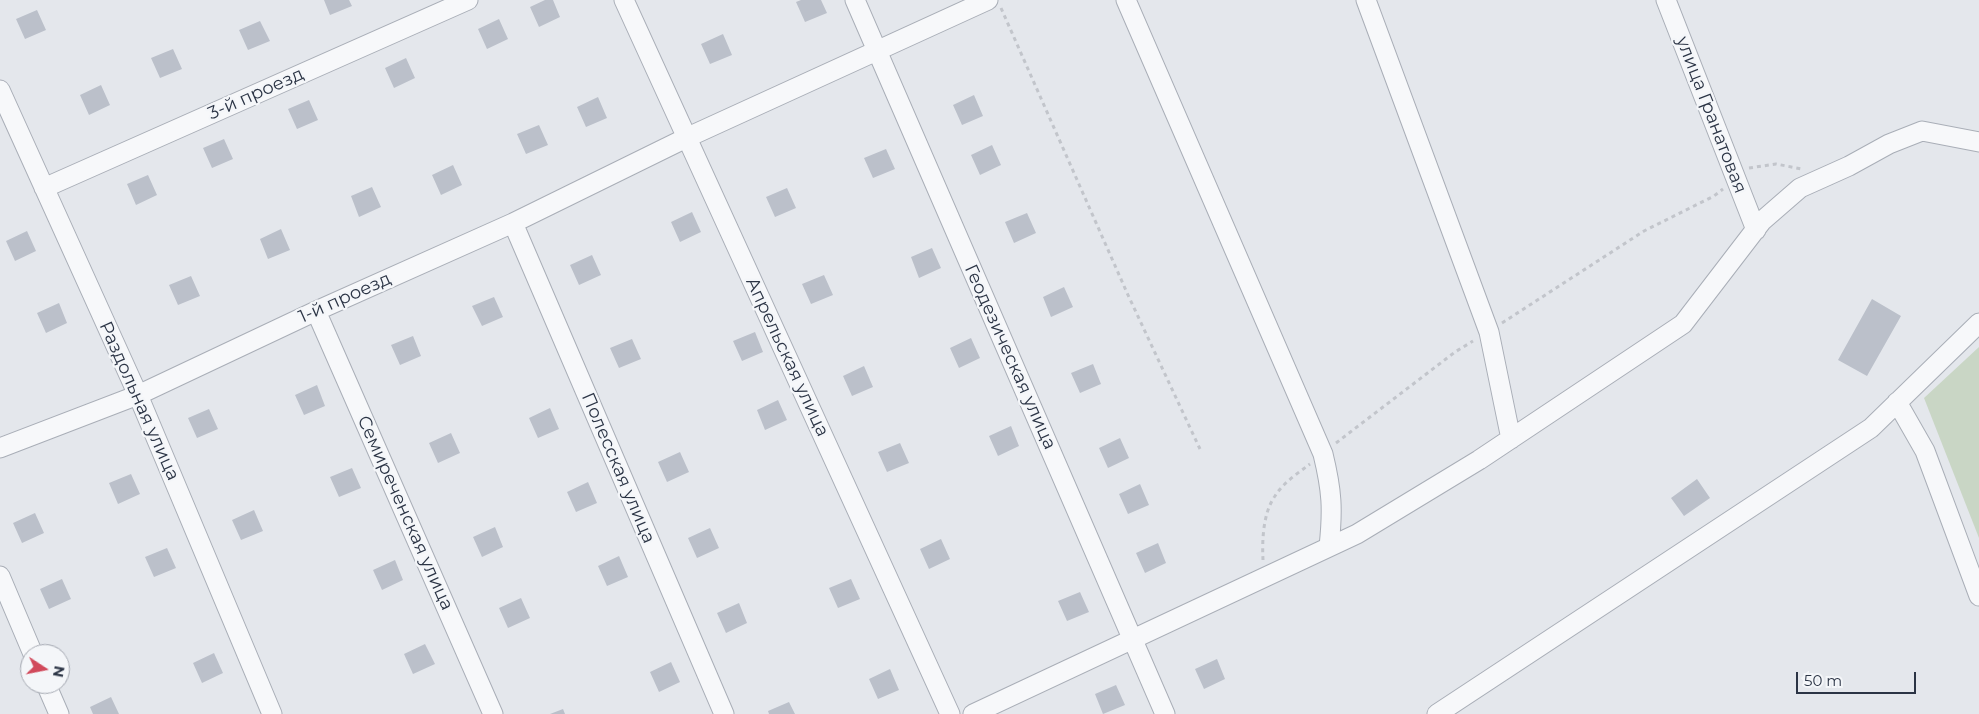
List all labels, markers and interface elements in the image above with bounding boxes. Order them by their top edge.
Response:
street label: улица Гранатовая [1671,33,1751,197]
street label: 3-й проезд [205,63,307,125]
street label: Геодезическая улица [959,261,1061,453]
street label: 1-й проезд [295,268,395,328]
street label: Апрельская улица [741,274,833,440]
street label: Раздольная улица [94,318,184,484]
street label: Полесская улица [577,389,659,547]
street label: Семиреченская улица [352,412,458,614]
north arrow [20,644,70,694]
scale bar [1799,662,1919,694]
text: N [49,664,69,679]
text: 50 m [1804,671,1842,690]

